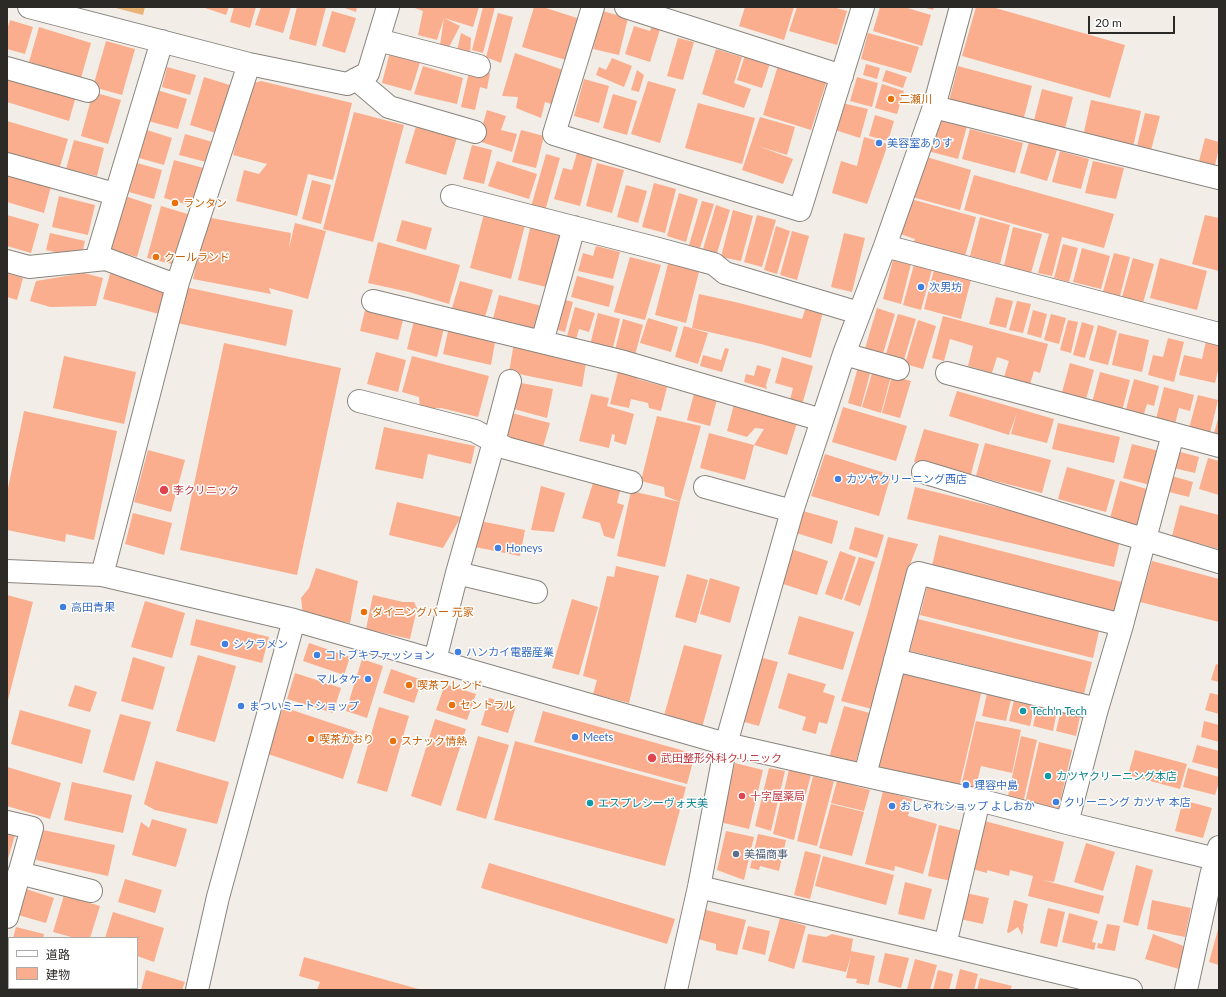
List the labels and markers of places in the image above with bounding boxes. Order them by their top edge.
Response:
place label: 二瀬川 [899,92,932,106]
marker: 二瀬川 [886,94,896,104]
place label: 美容室ありす [887,136,953,150]
marker: 美容室ありす [874,138,884,148]
place label: ランタン [183,196,227,210]
marker: ランタン [170,198,180,208]
place label: クールランド [164,250,230,264]
marker: クールランド [151,252,161,262]
place label: 次男坊 [929,280,962,294]
marker: 次男坊 [916,282,926,292]
place label: カツヤクリーニング西店 [846,472,967,486]
marker: カツヤクリーニング西店 [833,474,843,484]
place label: 李クリニック [173,483,239,497]
marker: 李クリニック [158,484,170,496]
place label: Honeys [506,541,543,555]
marker: Honeys [493,543,503,553]
place label: 高田青果 [71,600,115,614]
marker: 高田青果 [58,602,68,612]
place label: ダイニングバー 元家 [372,605,474,619]
marker: ダイニングバー 元家 [359,607,369,617]
place label: シクラメン [233,637,288,651]
marker: シクラメン [220,639,230,649]
place label: ハンカイ電器産業 [466,645,554,659]
marker: ハンカイ電器産業 [453,647,463,657]
place label: コトブキファッション [325,648,435,662]
marker: コトブキファッション [312,650,322,660]
place label: マルタケ [316,672,360,686]
marker: マルタケ [363,674,373,684]
place label: 喫茶フレンド [417,678,483,692]
marker: 喫茶フレンド [404,680,414,690]
place label: セントラル [460,698,515,712]
place label: まついミートショップ [249,699,359,713]
marker: セントラル [447,700,457,710]
marker: まついミートショップ [236,701,246,711]
place label: Tech'n Tech [1031,704,1087,718]
marker: Tech'n Tech [1018,706,1028,716]
place label: Meets [583,730,613,744]
place label: 喫茶かおり [319,732,374,746]
marker: Meets [570,732,580,742]
marker: 喫茶かおり [306,734,316,744]
place label: スナック情熱 [401,734,467,748]
marker: スナック情熱 [388,736,398,746]
place label: 武田整形外科クリニック [661,751,782,765]
marker: 武田整形外科クリニック [646,752,658,764]
place label: カツヤクリーニング本店 [1056,769,1177,783]
marker: カツヤクリーニング本店 [1043,771,1053,781]
place label: 理容中島 [974,778,1018,792]
marker: 理容中島 [961,780,971,790]
place label: 十字屋薬局 [750,789,805,803]
marker: 十字屋薬局 [737,791,747,801]
place label: クリーニング カツヤ 本店 [1064,795,1191,809]
place label: エスプレシーヴォ天美 [598,796,708,810]
marker: クリーニング カツヤ 本店 [1051,797,1061,807]
marker: エスプレシーヴォ天美 [585,798,595,808]
place label: おしゃれショップ よしおか [900,799,1035,813]
marker: おしゃれショップ よしおか [887,801,897,811]
place label: 美福商事 [744,847,788,861]
marker: 美福商事 [731,849,741,859]

